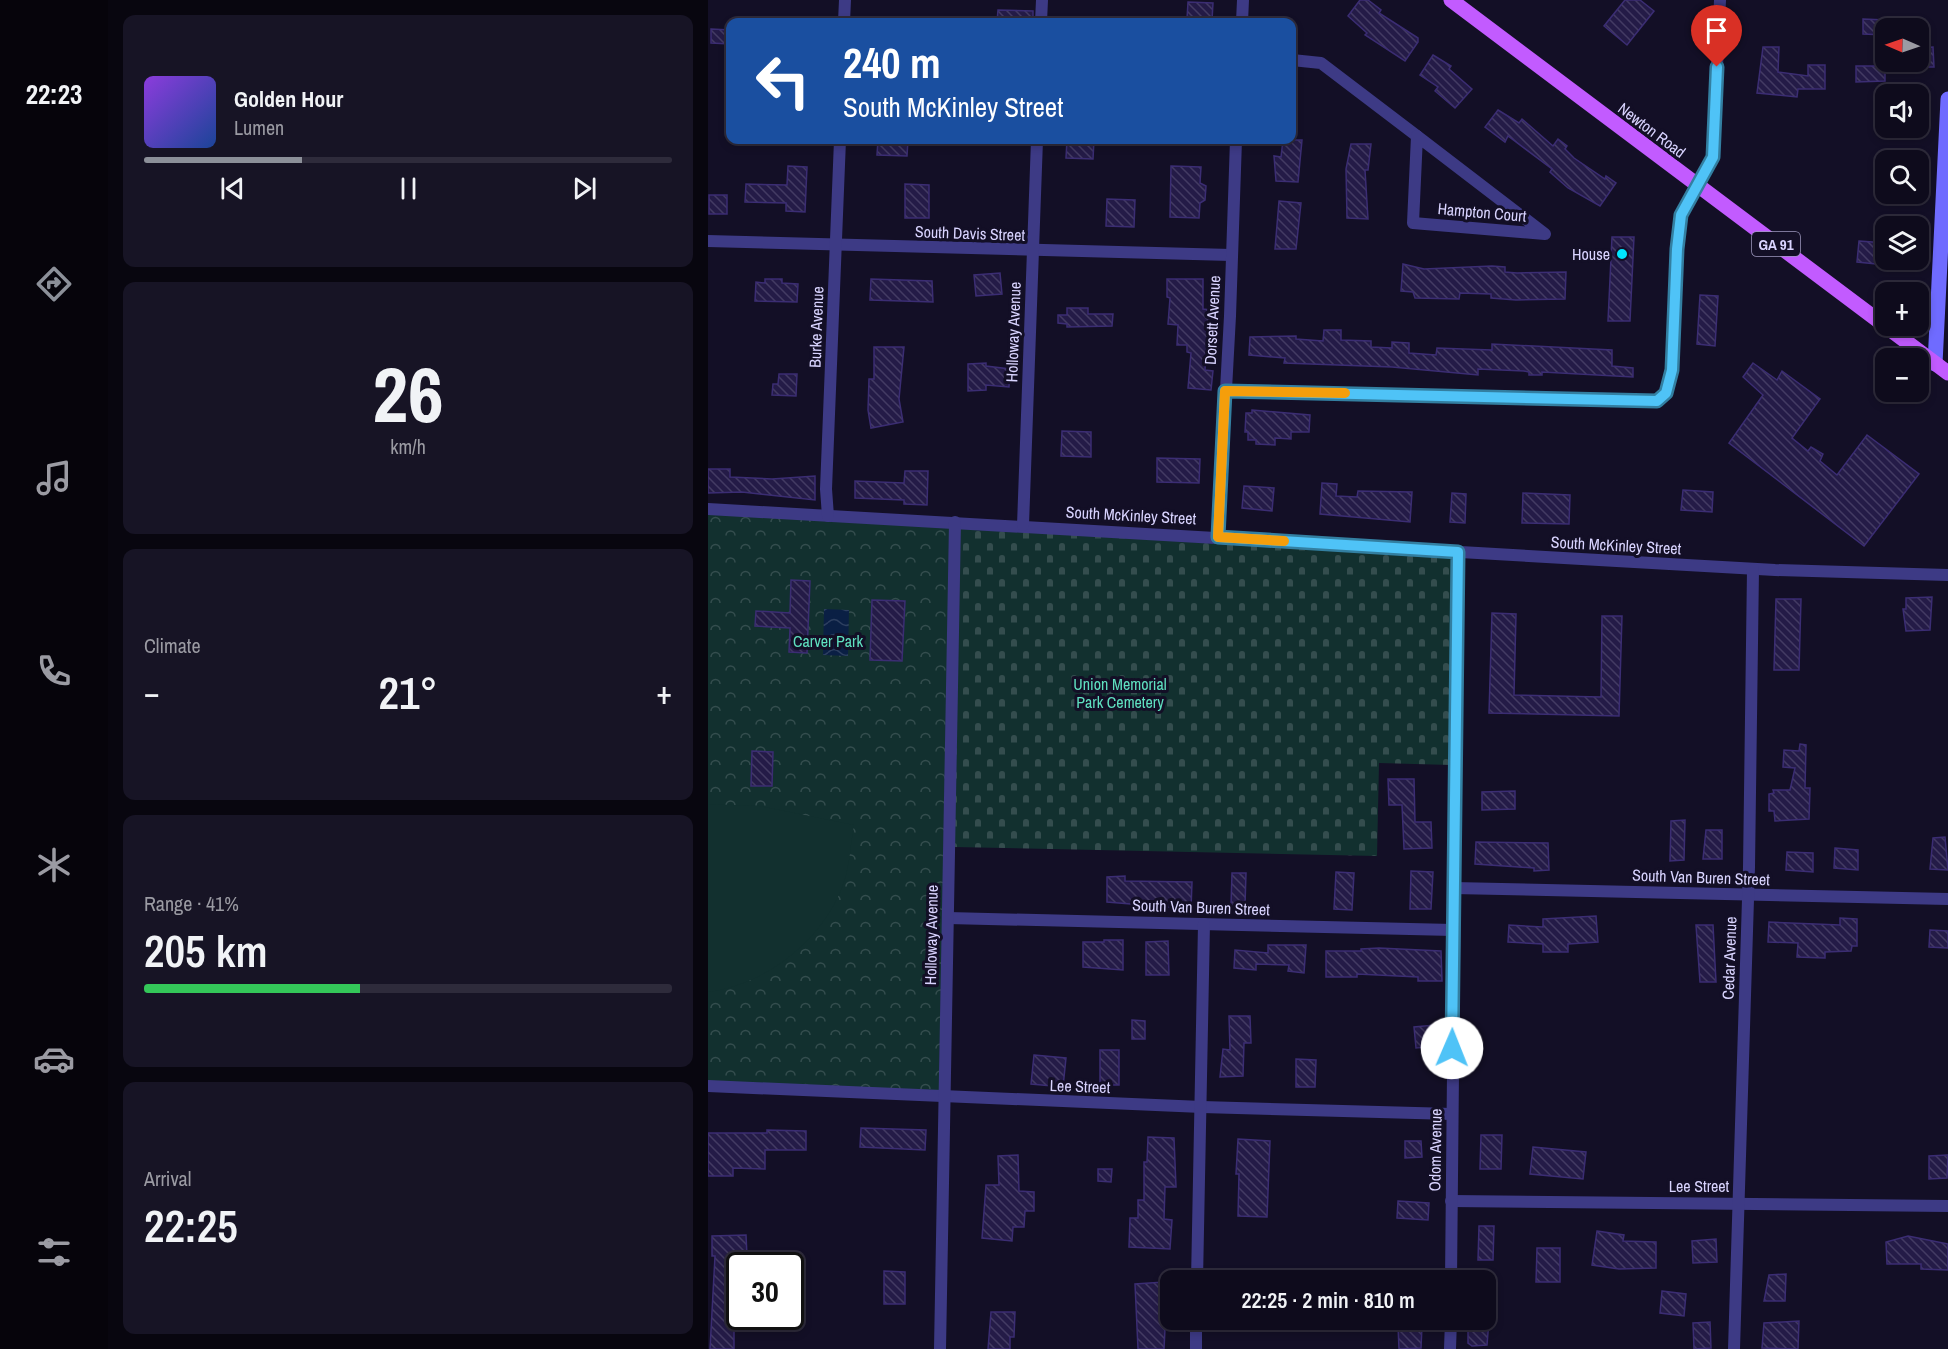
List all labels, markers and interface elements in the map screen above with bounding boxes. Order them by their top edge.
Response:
pin [1691,5,1742,67]
icon: arrive [1700,14,1733,47]
north arrow [1875,18,1929,72]
map controls [1875,18,1929,402]
text: 240 m [843,35,941,91]
icon: left [744,42,822,120]
text: 22:23 [26,76,82,112]
text: Golden Hour [234,84,343,114]
button: sound [1875,84,1929,138]
text: South McKinley Street [843,89,1063,125]
street label: Newton Road [1614,97,1690,163]
text: Lumen [234,114,284,141]
button: search [1875,150,1929,204]
icon: previous [216,172,249,205]
icon: pause [392,172,425,205]
icon: next [568,172,601,205]
street label: Hampton Court [1437,197,1528,227]
button: layers [1875,216,1929,270]
street label: South Davis Street [915,220,1026,246]
road number: GA 91 [1752,232,1800,256]
place label: House [1572,243,1610,265]
marker: House [1615,247,1629,261]
icon: directions [33,263,75,305]
street label: Dorsett Avenue [1199,275,1225,365]
street label: Holloway Avenue [1000,281,1026,383]
button: + [1875,282,1929,336]
street label: Burke Avenue [804,286,828,368]
text: 26 [372,341,444,446]
button: − [1875,348,1929,402]
text: km/h [390,433,426,460]
icon: music [33,457,75,499]
street label: South McKinley Street [1065,501,1197,529]
street label: South McKinley Street [1550,531,1682,559]
park label: Carver Park [793,630,863,652]
text: Climate [144,632,201,659]
icon: phone [33,650,75,692]
text: 21° [378,662,438,723]
text: − [144,670,160,714]
text: + [656,670,672,714]
park label: Union Memorial Park Cemetery [1073,673,1167,713]
icon: climate [33,844,75,886]
street label: South Van Buren Street [1632,864,1771,890]
street label: Holloway Avenue [919,885,943,985]
text: Range · 41% [144,890,239,917]
street label: South Van Buren Street [1132,894,1271,920]
street label: Cedar Avenue [1717,916,1741,1000]
text: 205 km [144,920,268,981]
position arrow [1420,1016,1484,1080]
icon: car [33,1038,75,1080]
street label: Lee Street [1049,1074,1111,1098]
street label: Odom Avenue [1423,1108,1447,1192]
text: Arrival [144,1165,191,1192]
street label: Lee Street [1669,1175,1730,1197]
text: 22:25 [144,1195,238,1256]
icon: filters [33,1231,75,1273]
speed limit sign: 30 [726,1252,804,1330]
text: 22:25 · 2 min · 810 m [1241,1285,1415,1315]

